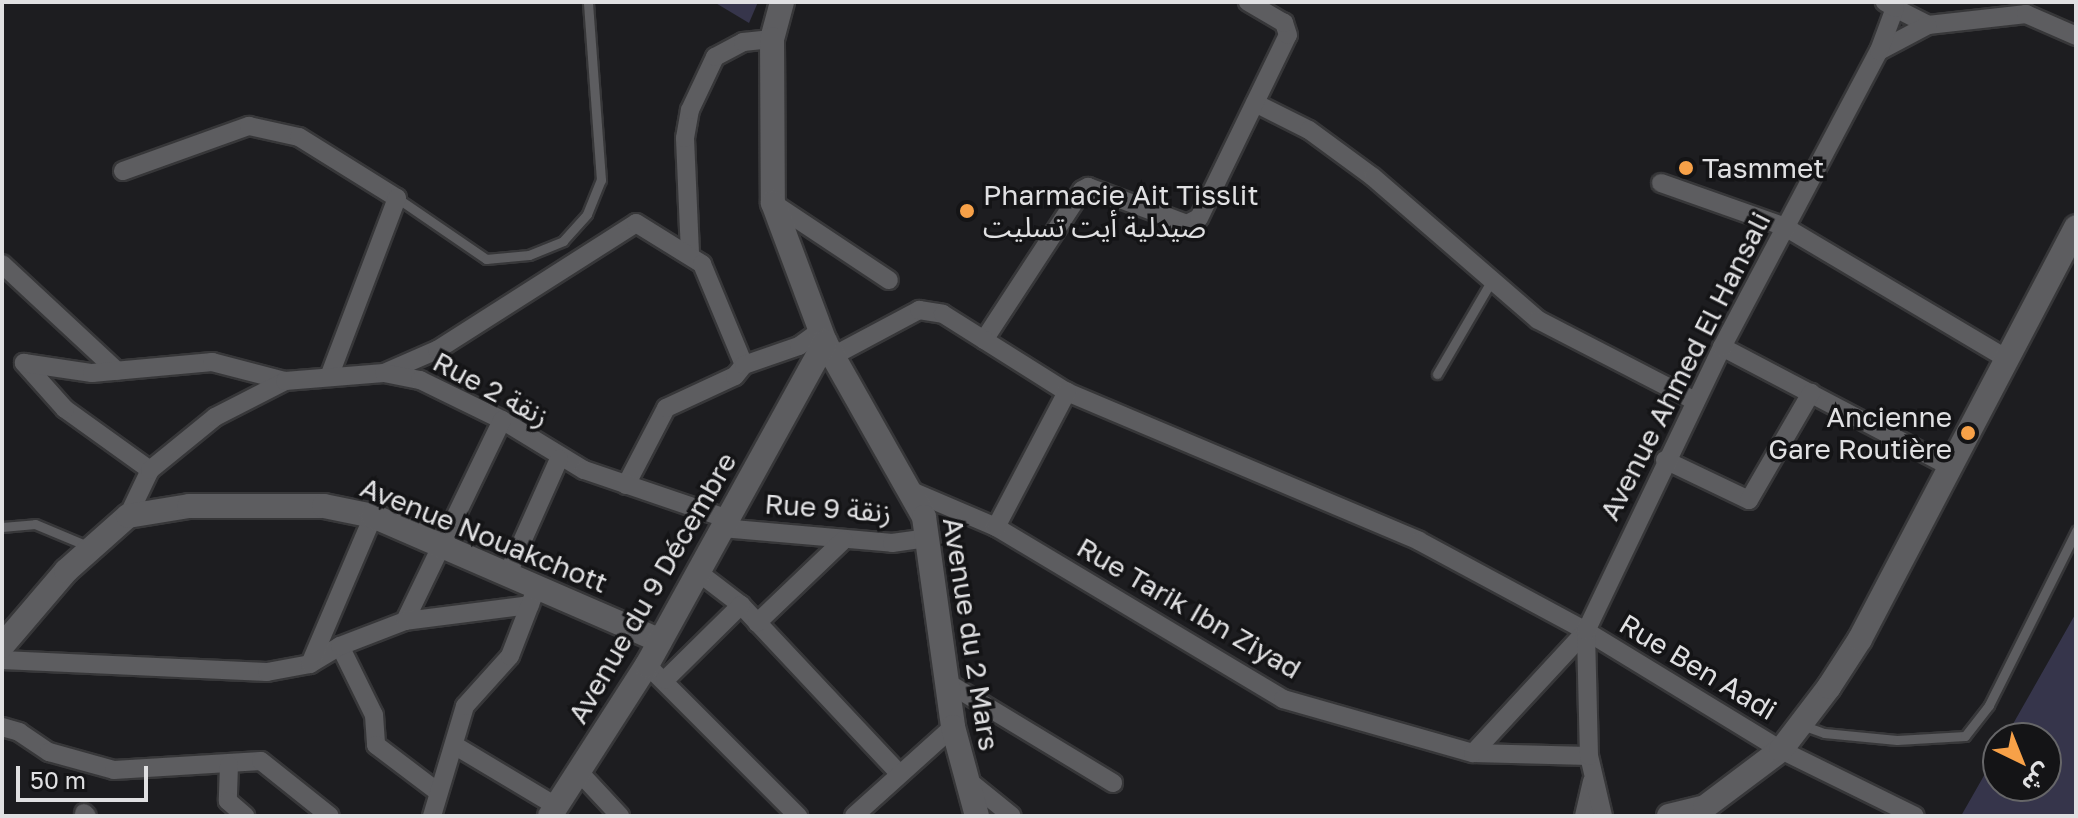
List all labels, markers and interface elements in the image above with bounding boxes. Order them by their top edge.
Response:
place label: Tasmmet [1702,151,1824,185]
marker: Tasmmet [1677,159,1695,177]
place label: Pharmacie Ait Tisslit صيدلية أيت تسليت [983,178,1259,244]
marker: Pharmacie Ait Tisslit صيدلية أيت تسليت [958,202,976,220]
street label: Avenue Ahmed El Hansali [1593,206,1777,526]
street label: Rue 2 زنقة [427,345,555,433]
place label: Ancienne Gare Routière [1768,400,1952,466]
marker: Ancienne Gare Routière [1959,424,1977,442]
street label: Avenue du 9 Décembre [561,447,743,729]
street label: Avenue Nouakchott [356,470,612,600]
street label: Rue 9 زنقة [763,487,893,529]
street label: Avenue du 2 Mars [936,515,1006,753]
street label: Rue Tarik Ibn Ziyad [1071,530,1307,686]
street label: Rue Ben Aadi [1613,607,1783,727]
north arrow [1982,722,2062,802]
scale bar [20,750,152,800]
text: ش [2017,758,2058,799]
text: 50 m [30,765,86,794]

